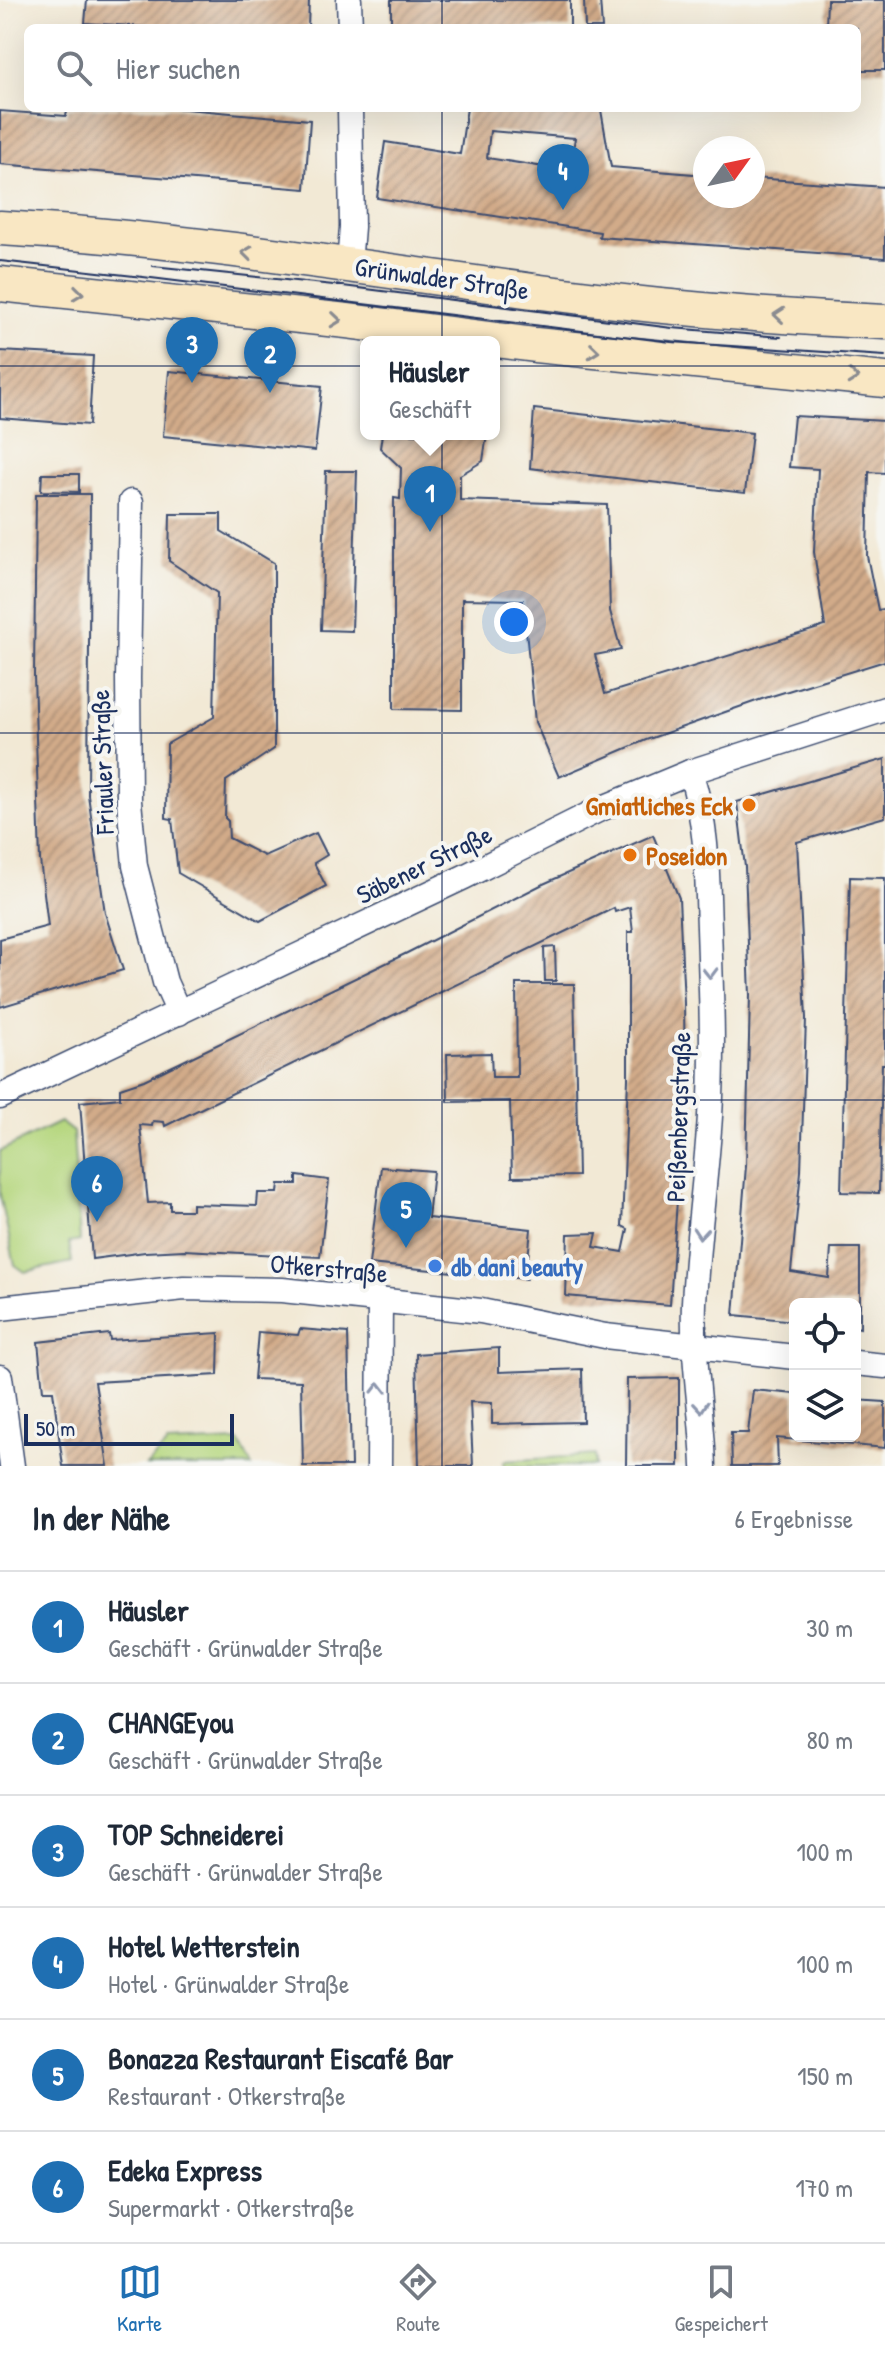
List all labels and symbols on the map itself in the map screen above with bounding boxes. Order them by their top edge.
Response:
north arrow [693,136,765,208]
pin: 4 [537,144,589,210]
one-way arrow [240,245,254,262]
street label: Grünwalder Straße [353,248,531,308]
one-way arrow [71,284,84,301]
one-way arrow [772,307,785,324]
one-way arrow [330,312,343,329]
pin: 3 [166,317,218,383]
pin: 2 [244,327,296,393]
one-way arrow [588,342,601,359]
one-way arrow [847,369,860,386]
pin: 1 [404,466,456,532]
your location [494,602,534,642]
street label: Friauler Straße [82,689,122,836]
place label: Gmiatliches Eck [585,788,733,823]
marker: Gmiatliches Eck [740,796,758,814]
street label: Säbener Straße [351,816,497,912]
place label: Poseidon [646,838,728,873]
marker: Poseidon [621,846,639,864]
one-way arrow [701,967,719,980]
street label: Peißenbergstraße [658,1031,698,1203]
pin: 6 [71,1156,123,1222]
pin: 5 [380,1182,432,1248]
one-way arrow [692,1226,709,1239]
street label: Otkerstraße [269,1245,389,1291]
place label: db dani beauty [451,1249,583,1285]
marker: db dani beauty [426,1257,444,1275]
one-way arrow [370,1381,388,1394]
one-way arrow [693,1401,710,1414]
scale bar [24,1410,234,1446]

